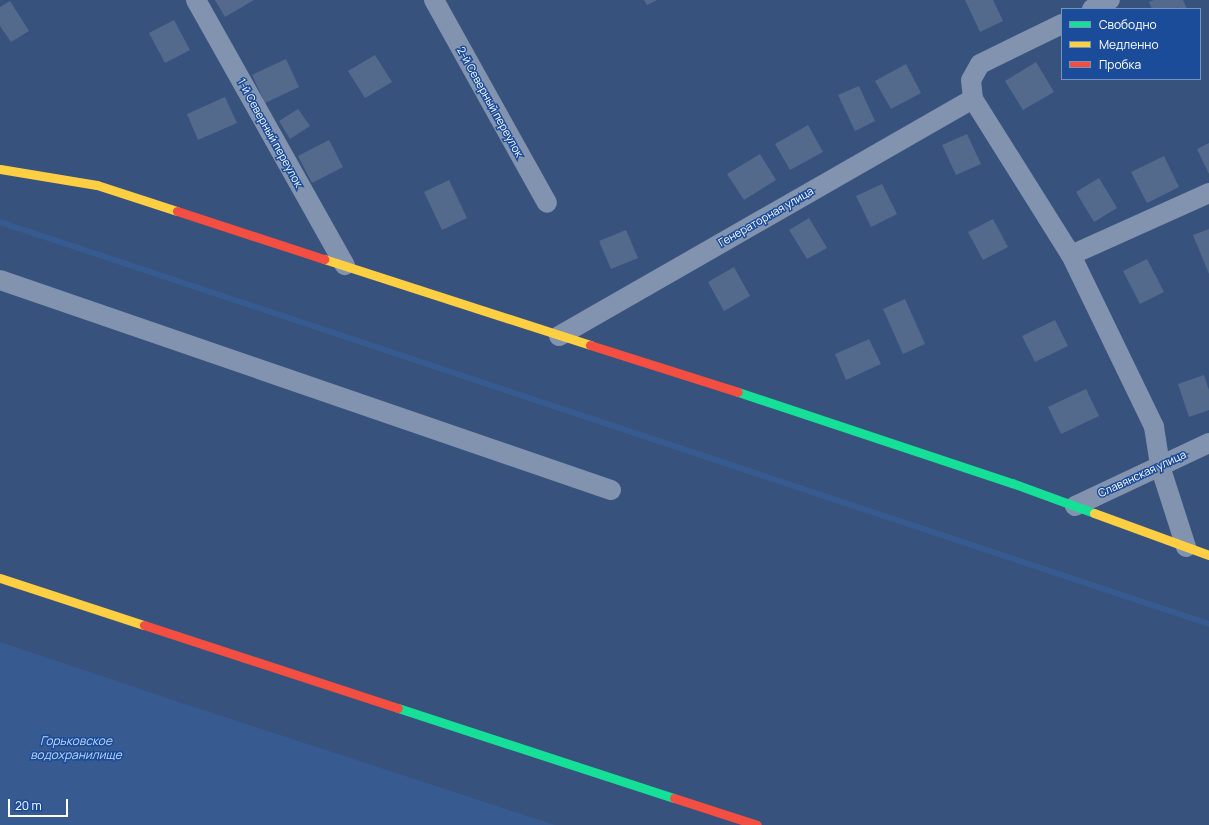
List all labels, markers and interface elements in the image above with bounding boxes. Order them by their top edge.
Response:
legend [1061,8,1201,80]
text: Свободно [1099,16,1157,33]
text: Медленно [1099,36,1159,53]
street label: 2-й Северный переулок [454,44,526,160]
text: Пробка [1099,56,1141,73]
street label: 1-й Северный переулок [235,76,305,190]
street label: Генераторная улица [716,184,816,250]
street label: Славянская улица [1096,448,1188,500]
water label: Горьковское водохранилище [30,734,122,762]
scale bar [10,791,70,817]
text: 20 m [15,797,42,814]

